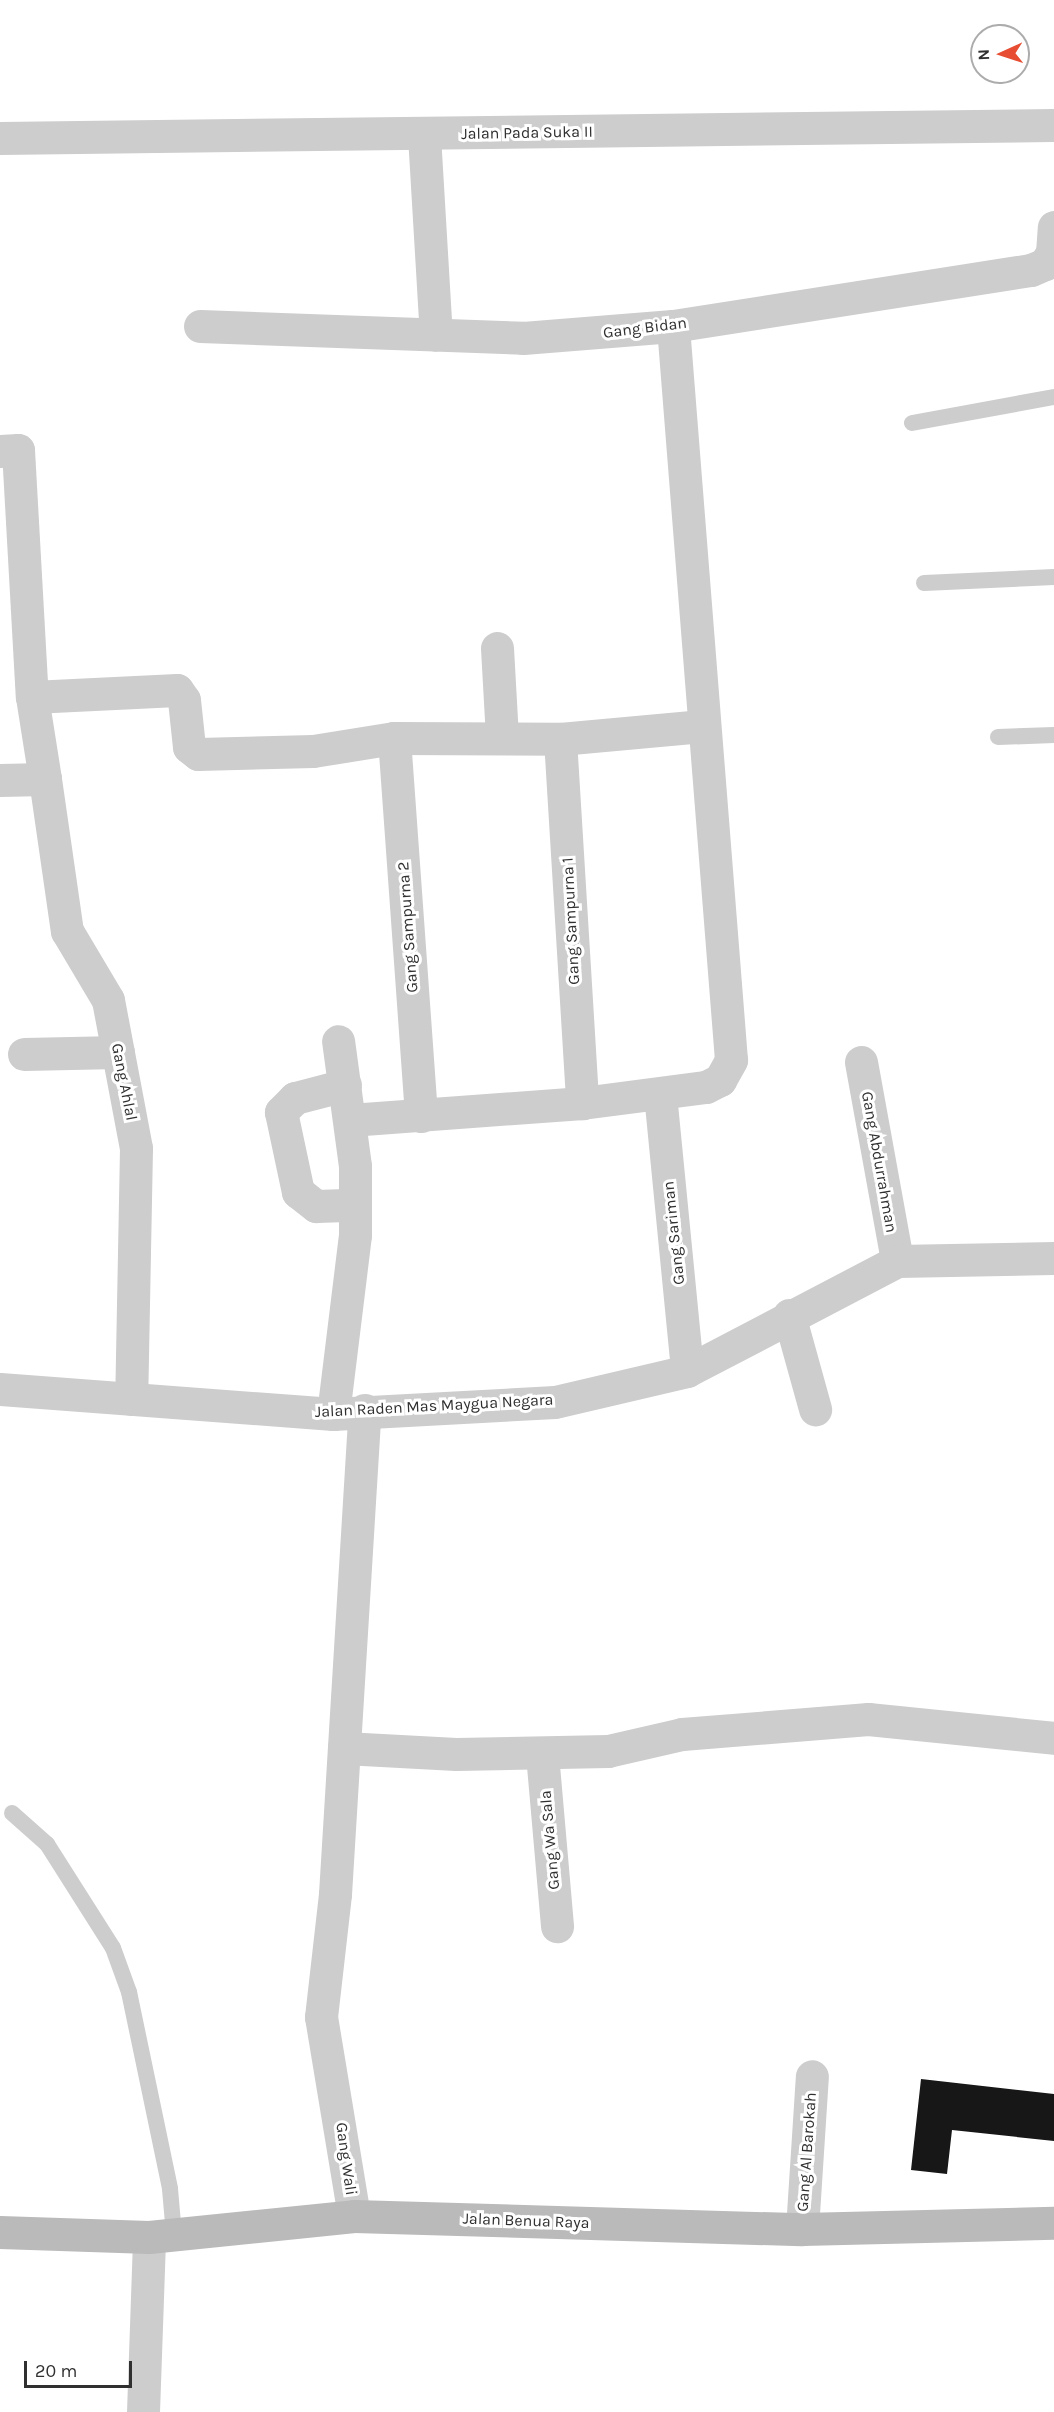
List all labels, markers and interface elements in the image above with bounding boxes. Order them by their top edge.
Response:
north arrow [970,24,1030,84]
text: N [974,49,993,61]
street label: Jalan Pada Suka II [461,122,593,144]
street label: Gang Bidan [602,313,688,343]
street label: Gang Sampurna 1 [558,857,584,985]
street label: Gang Sampurna 2 [394,861,422,993]
street label: Gang Ahlal [107,1042,141,1122]
street label: Gang Abdurrahman [857,1090,901,1234]
street label: Gang Sariman [659,1180,689,1286]
street label: Jalan Raden Mas Maygua Negara [314,1390,554,1422]
street label: Gang Wa Sala [536,1789,564,1891]
street label: Gang Al Barokah [793,2092,821,2212]
street label: Gang Wali [331,2121,361,2197]
street label: Jalan Benua Raya [462,2209,590,2233]
scale bar [27,2349,135,2387]
text: 20 m [35,2360,77,2382]

